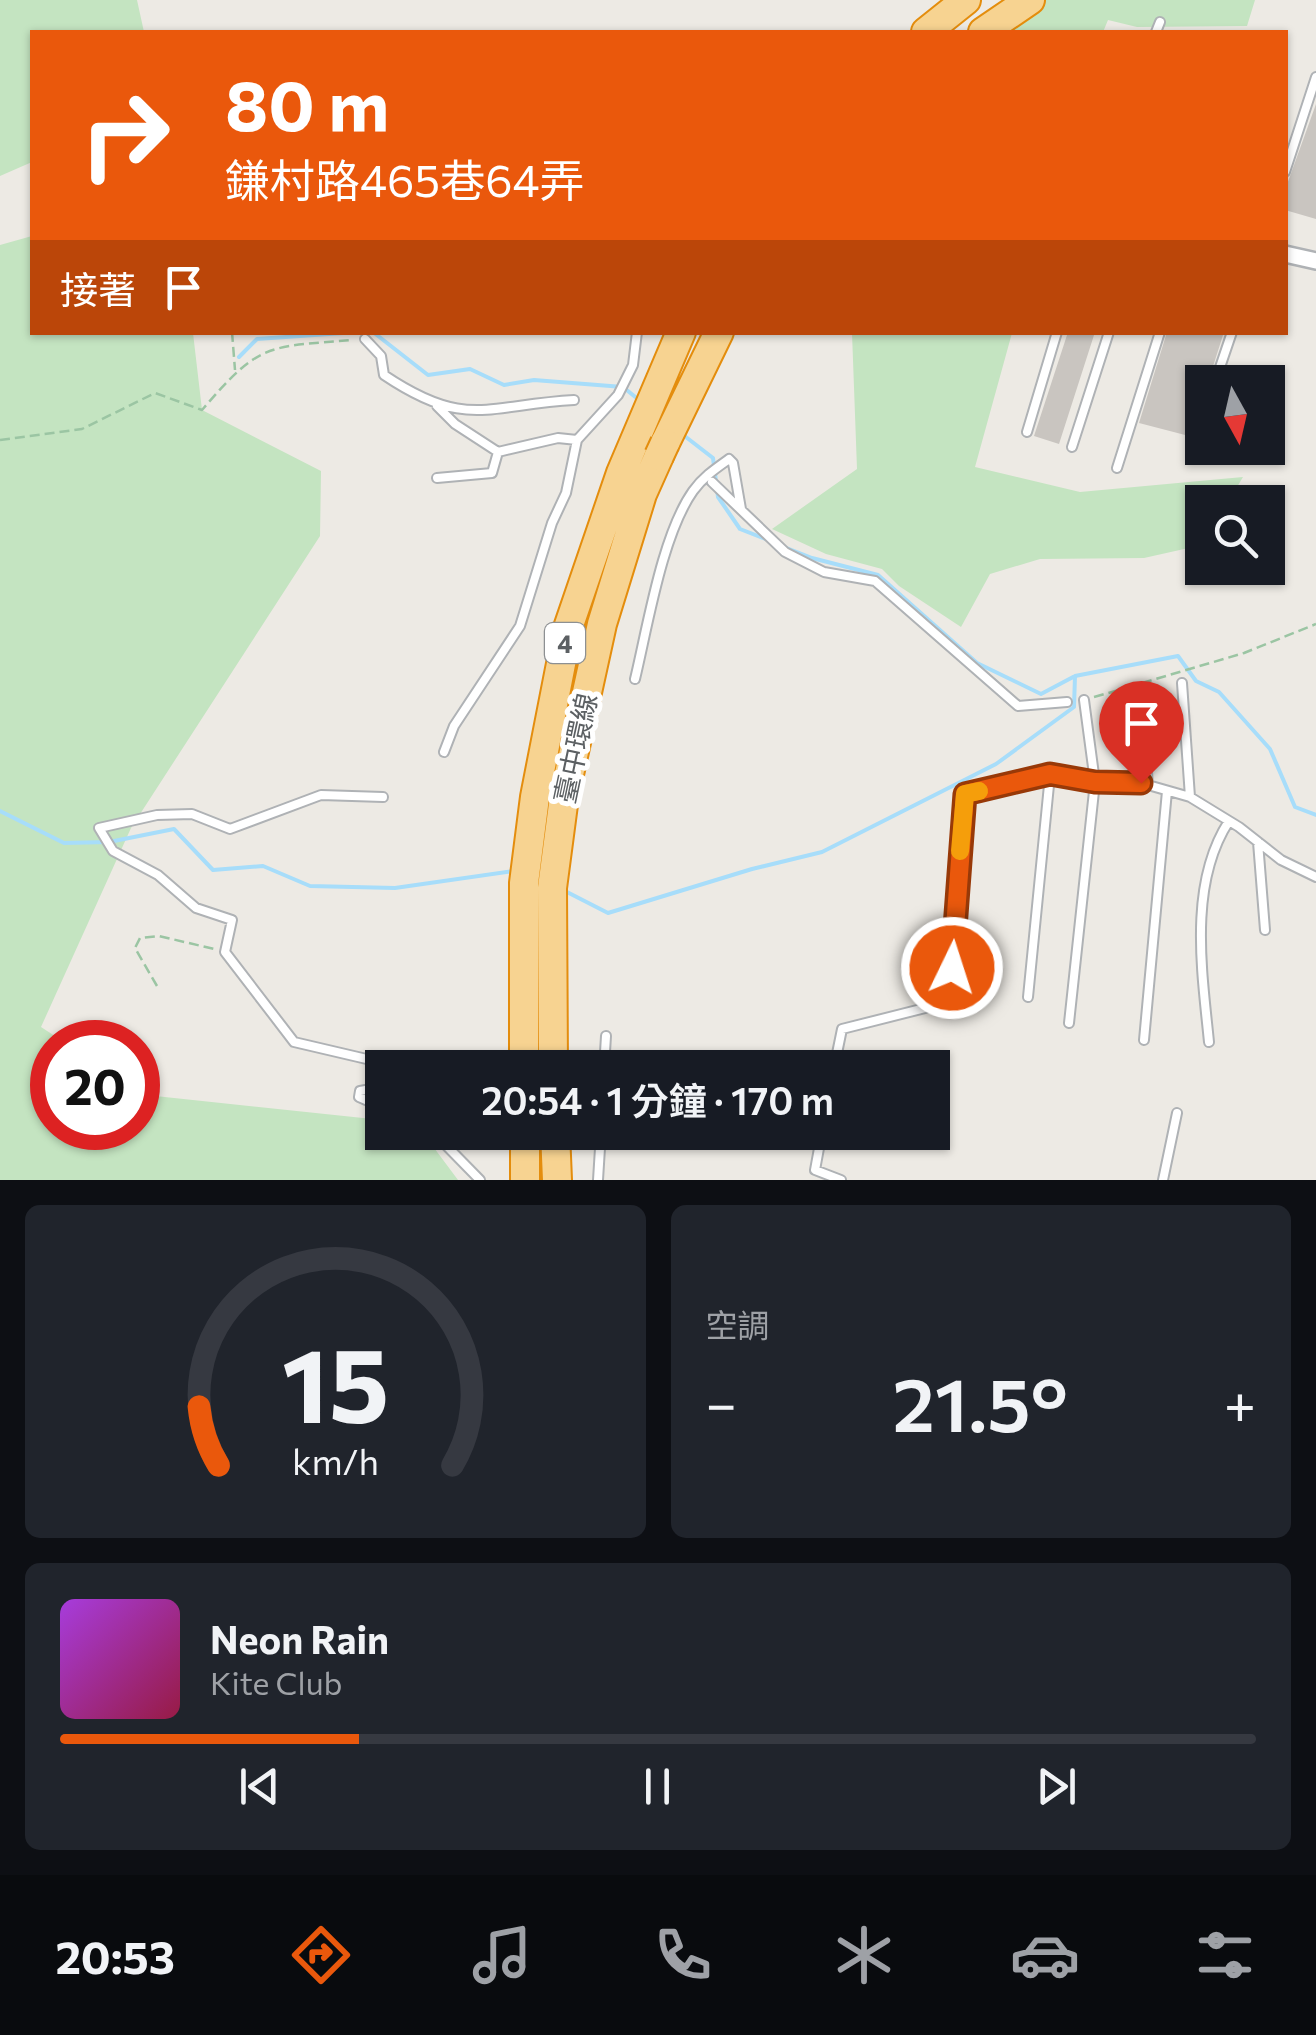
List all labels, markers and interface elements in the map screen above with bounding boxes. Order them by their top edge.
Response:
text: 80 m [225,60,389,145]
icon: right [60,70,190,200]
text: 鎌村路465巷64弄 [225,151,584,206]
icon: arrive [156,260,211,315]
text: 接著 [60,265,136,312]
north arrow [1185,365,1285,465]
map controls [1185,365,1285,585]
button: search [1185,485,1285,585]
road number: 4 [545,623,585,663]
pin [1099,681,1184,784]
street label: 臺中環線 [547,690,603,806]
icon: arrive [1114,696,1169,751]
position arrow [900,916,1004,1020]
speed limit sign: 20 [30,1020,160,1150]
text: 20:54 · 1 分鐘 · 170 m [481,1076,834,1123]
text: 空調 [706,1304,770,1344]
text: 15 [281,1317,389,1444]
text: 21.5° [893,1356,1068,1447]
text: − [706,1368,737,1435]
text: + [1224,1368,1256,1435]
text: km/h [292,1439,379,1482]
text: Neon Rain [210,1615,389,1662]
text: Kite Club [210,1662,342,1702]
icon: previous [232,1759,287,1814]
icon: pause [630,1759,685,1814]
icon: next [1029,1759,1084,1814]
icon: directions [286,1920,356,1990]
icon: music [467,1920,537,1990]
icon: phone [648,1920,718,1990]
icon: climate [829,1920,899,1990]
icon: car [1010,1920,1080,1990]
icon: filters [1190,1920,1260,1990]
text: 20:53 [55,1928,175,1983]

